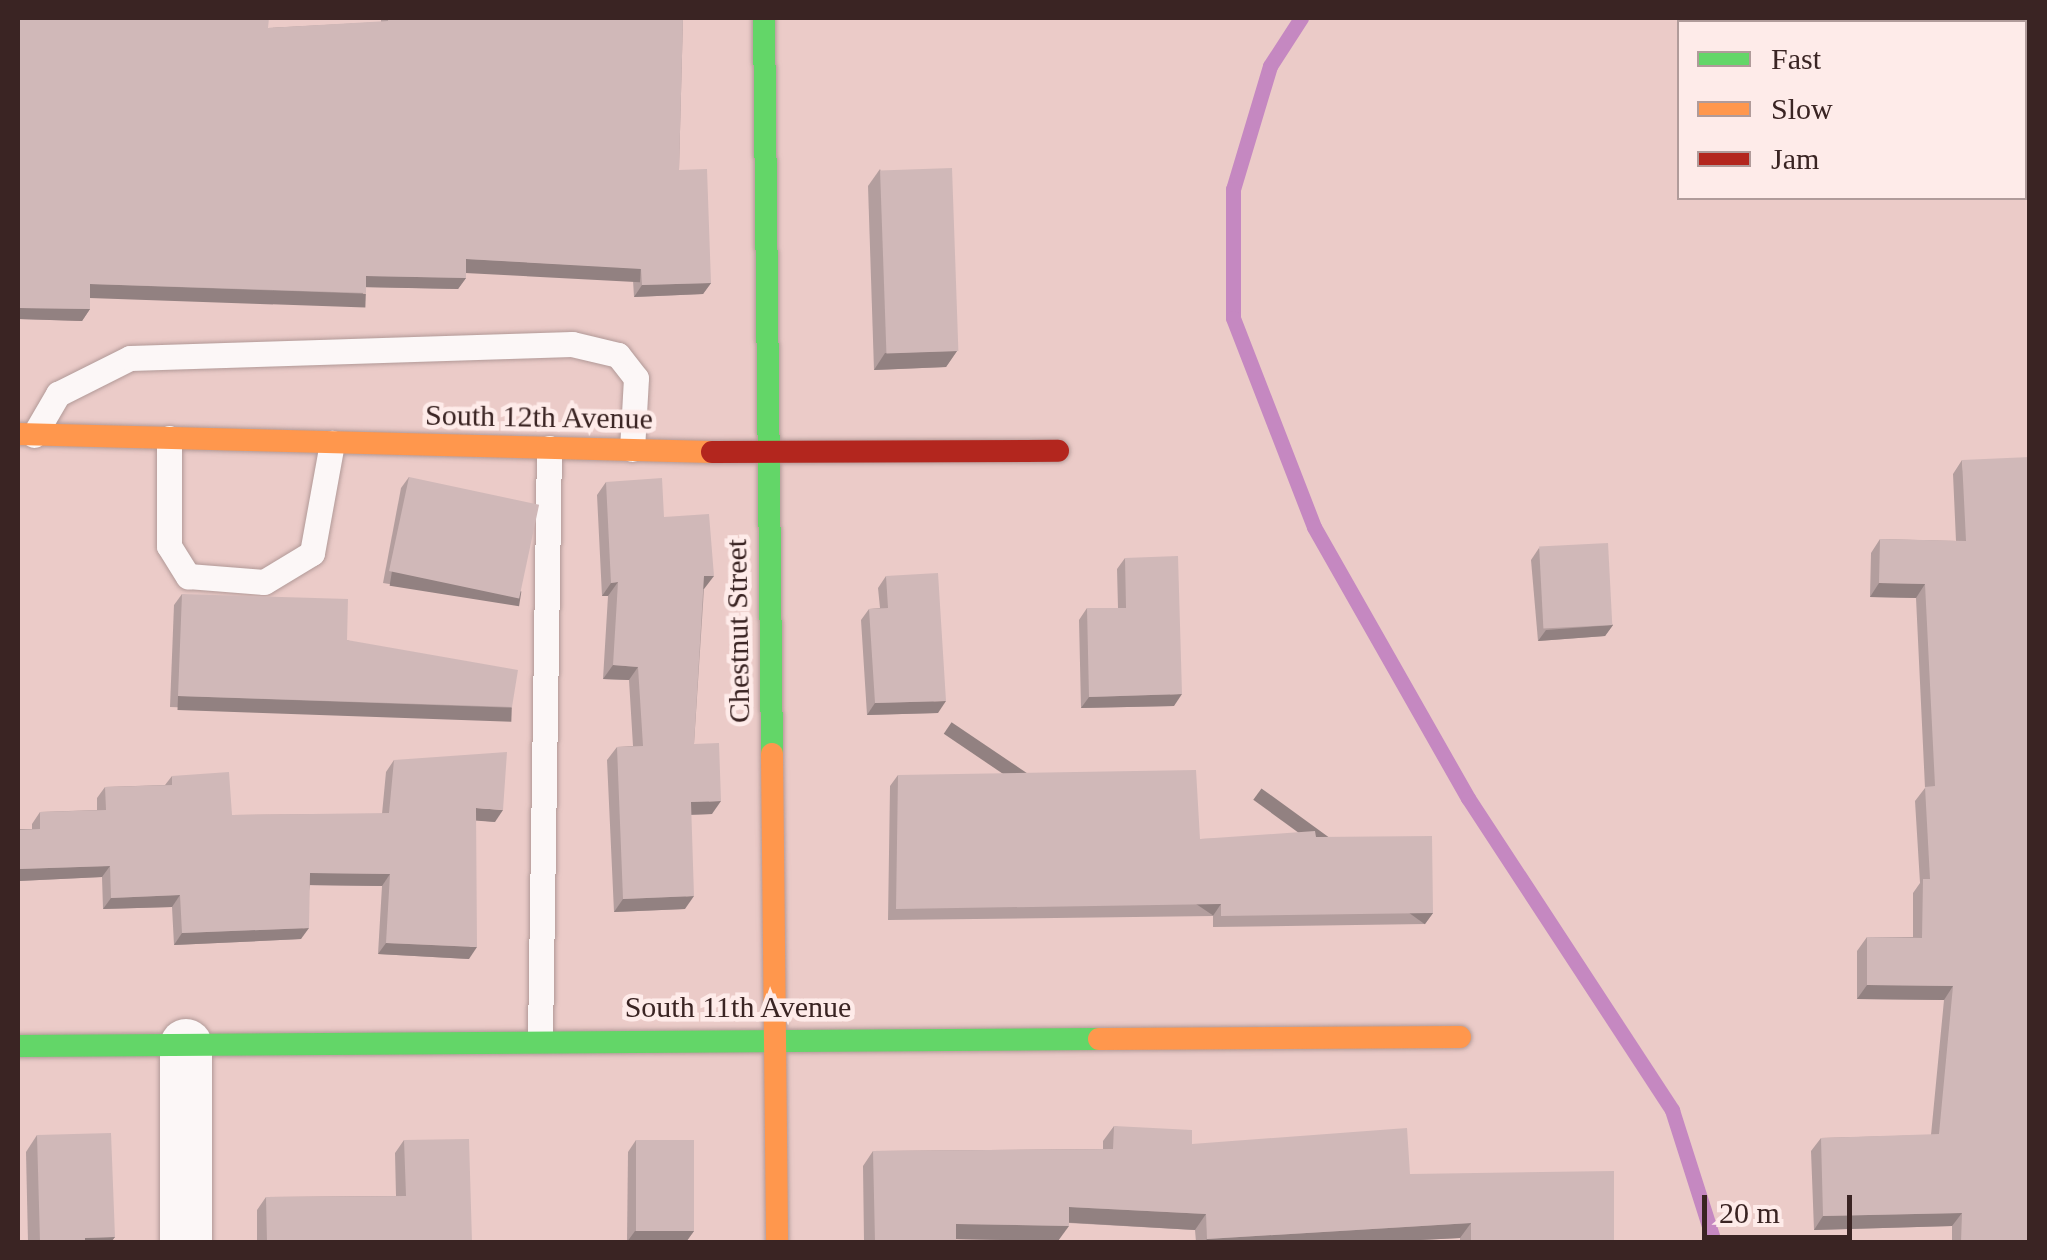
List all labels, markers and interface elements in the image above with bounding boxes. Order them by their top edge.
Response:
legend [1677,20,2027,200]
text: Fast [1771,42,1821,75]
text: Slow [1771,92,1833,125]
text: Jam [1771,142,1819,175]
street label: South 12th Avenue [424,397,654,437]
street label: Chestnut Street [718,539,758,723]
street label: South 11th Avenue [624,989,852,1025]
scale bar [1707,1175,1857,1237]
text: 20 m [1719,1196,1780,1229]

